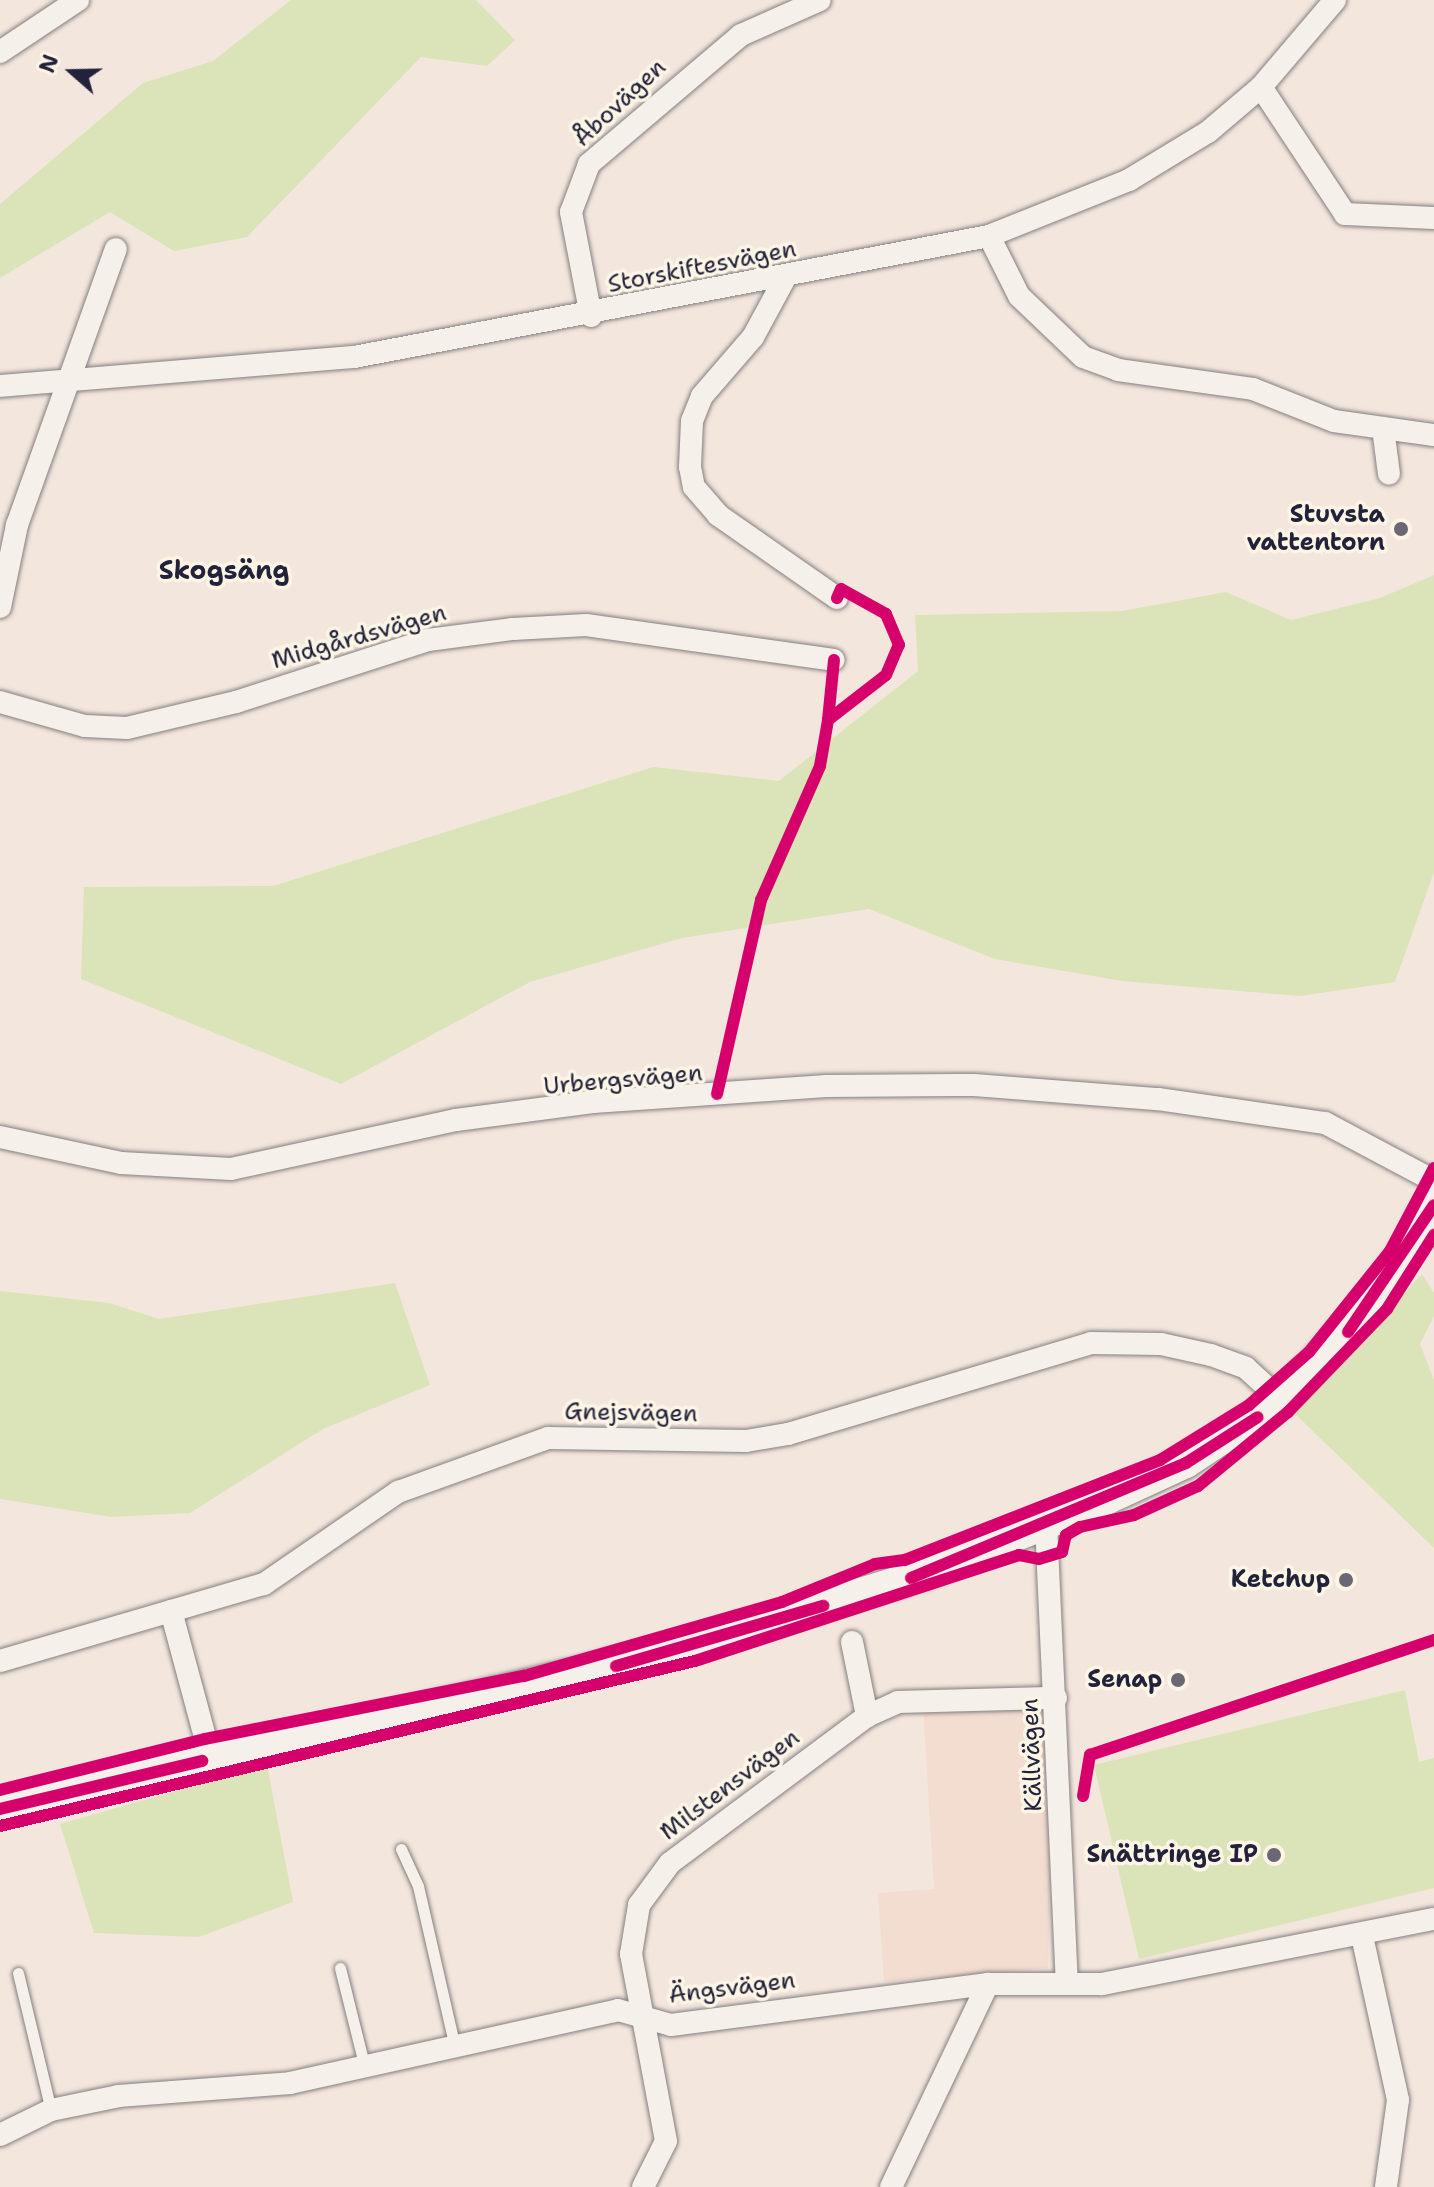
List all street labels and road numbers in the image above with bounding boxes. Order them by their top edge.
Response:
street label: Åbovägen [568,53,672,153]
street label: Storskiftesvägen [605,235,799,299]
street label: Midgårdsvägen [268,598,450,676]
street label: Urbergsvägen [542,1059,704,1101]
street label: Gnejsvägen [564,1397,698,1429]
street label: Källvägen [1016,1698,1048,1812]
street label: Milstensvägen [655,1723,805,1847]
street label: Ängsvägen [667,1966,797,2010]

